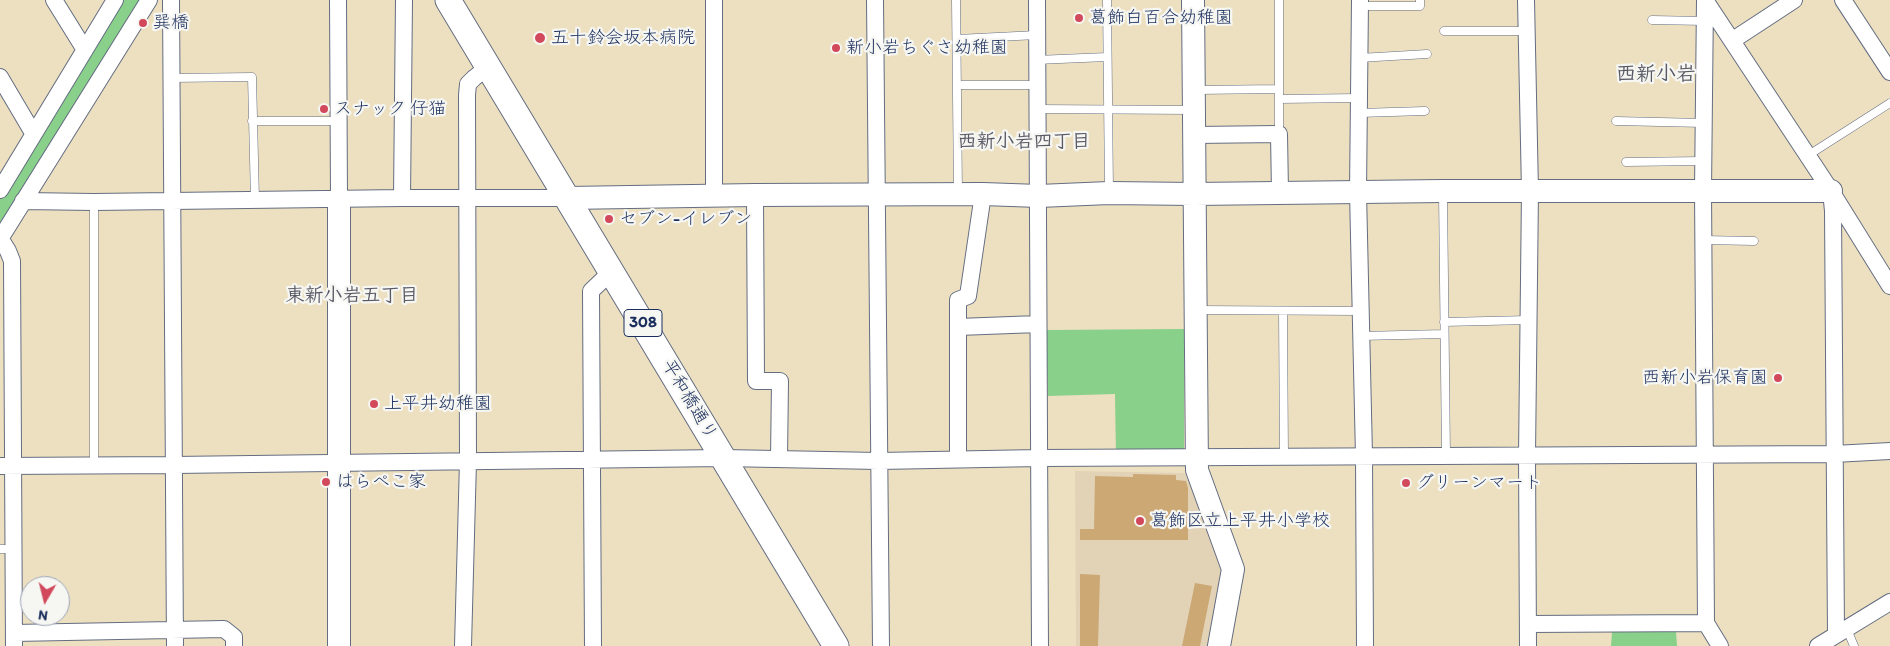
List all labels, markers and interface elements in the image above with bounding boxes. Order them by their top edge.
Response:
place label: 葛飾白百合幼稚園 [1089,7,1233,29]
place label: 巽橋 [153,12,189,34]
marker: 葛飾白百合幼稚園 [1073,12,1085,24]
marker: 巽橋 [137,17,149,29]
place label: 五十鈴会坂本病院 [551,27,695,49]
marker: 五十鈴会坂本病院 [533,31,547,45]
place label: 新小岩ちぐさ幼稚園 [846,37,1008,59]
marker: 新小岩ちぐさ幼稚園 [830,42,842,54]
district label: 西新小岩 [1616,63,1696,87]
place label: スナック 仔猫 [334,98,446,120]
marker: スナック 仔猫 [318,103,330,115]
district label: 西新小岩四丁目 [958,131,1090,153]
place label: セブン-イレブン [619,208,752,230]
marker: セブン-イレブン [603,213,615,225]
district label: 東新小岩五丁目 [286,285,418,307]
road number: 308 [624,309,662,336]
street label: 平和橋通り [657,356,721,444]
place label: 西新小岩保育園 [1642,367,1768,389]
marker: 西新小岩保育園 [1772,372,1784,384]
place label: 上平井幼稚園 [384,393,492,415]
marker: 上平井幼稚園 [368,398,380,410]
place label: はらぺこ家 [336,471,426,493]
place label: グリーンマート [1416,472,1542,494]
marker: はらぺこ家 [320,476,332,488]
marker: グリーンマート [1400,477,1412,489]
place label: 葛飾区立上平井小学校 [1150,510,1330,532]
marker: 葛飾区立上平井小学校 [1134,515,1146,527]
north arrow [20,576,70,626]
text: N [37,606,49,624]

